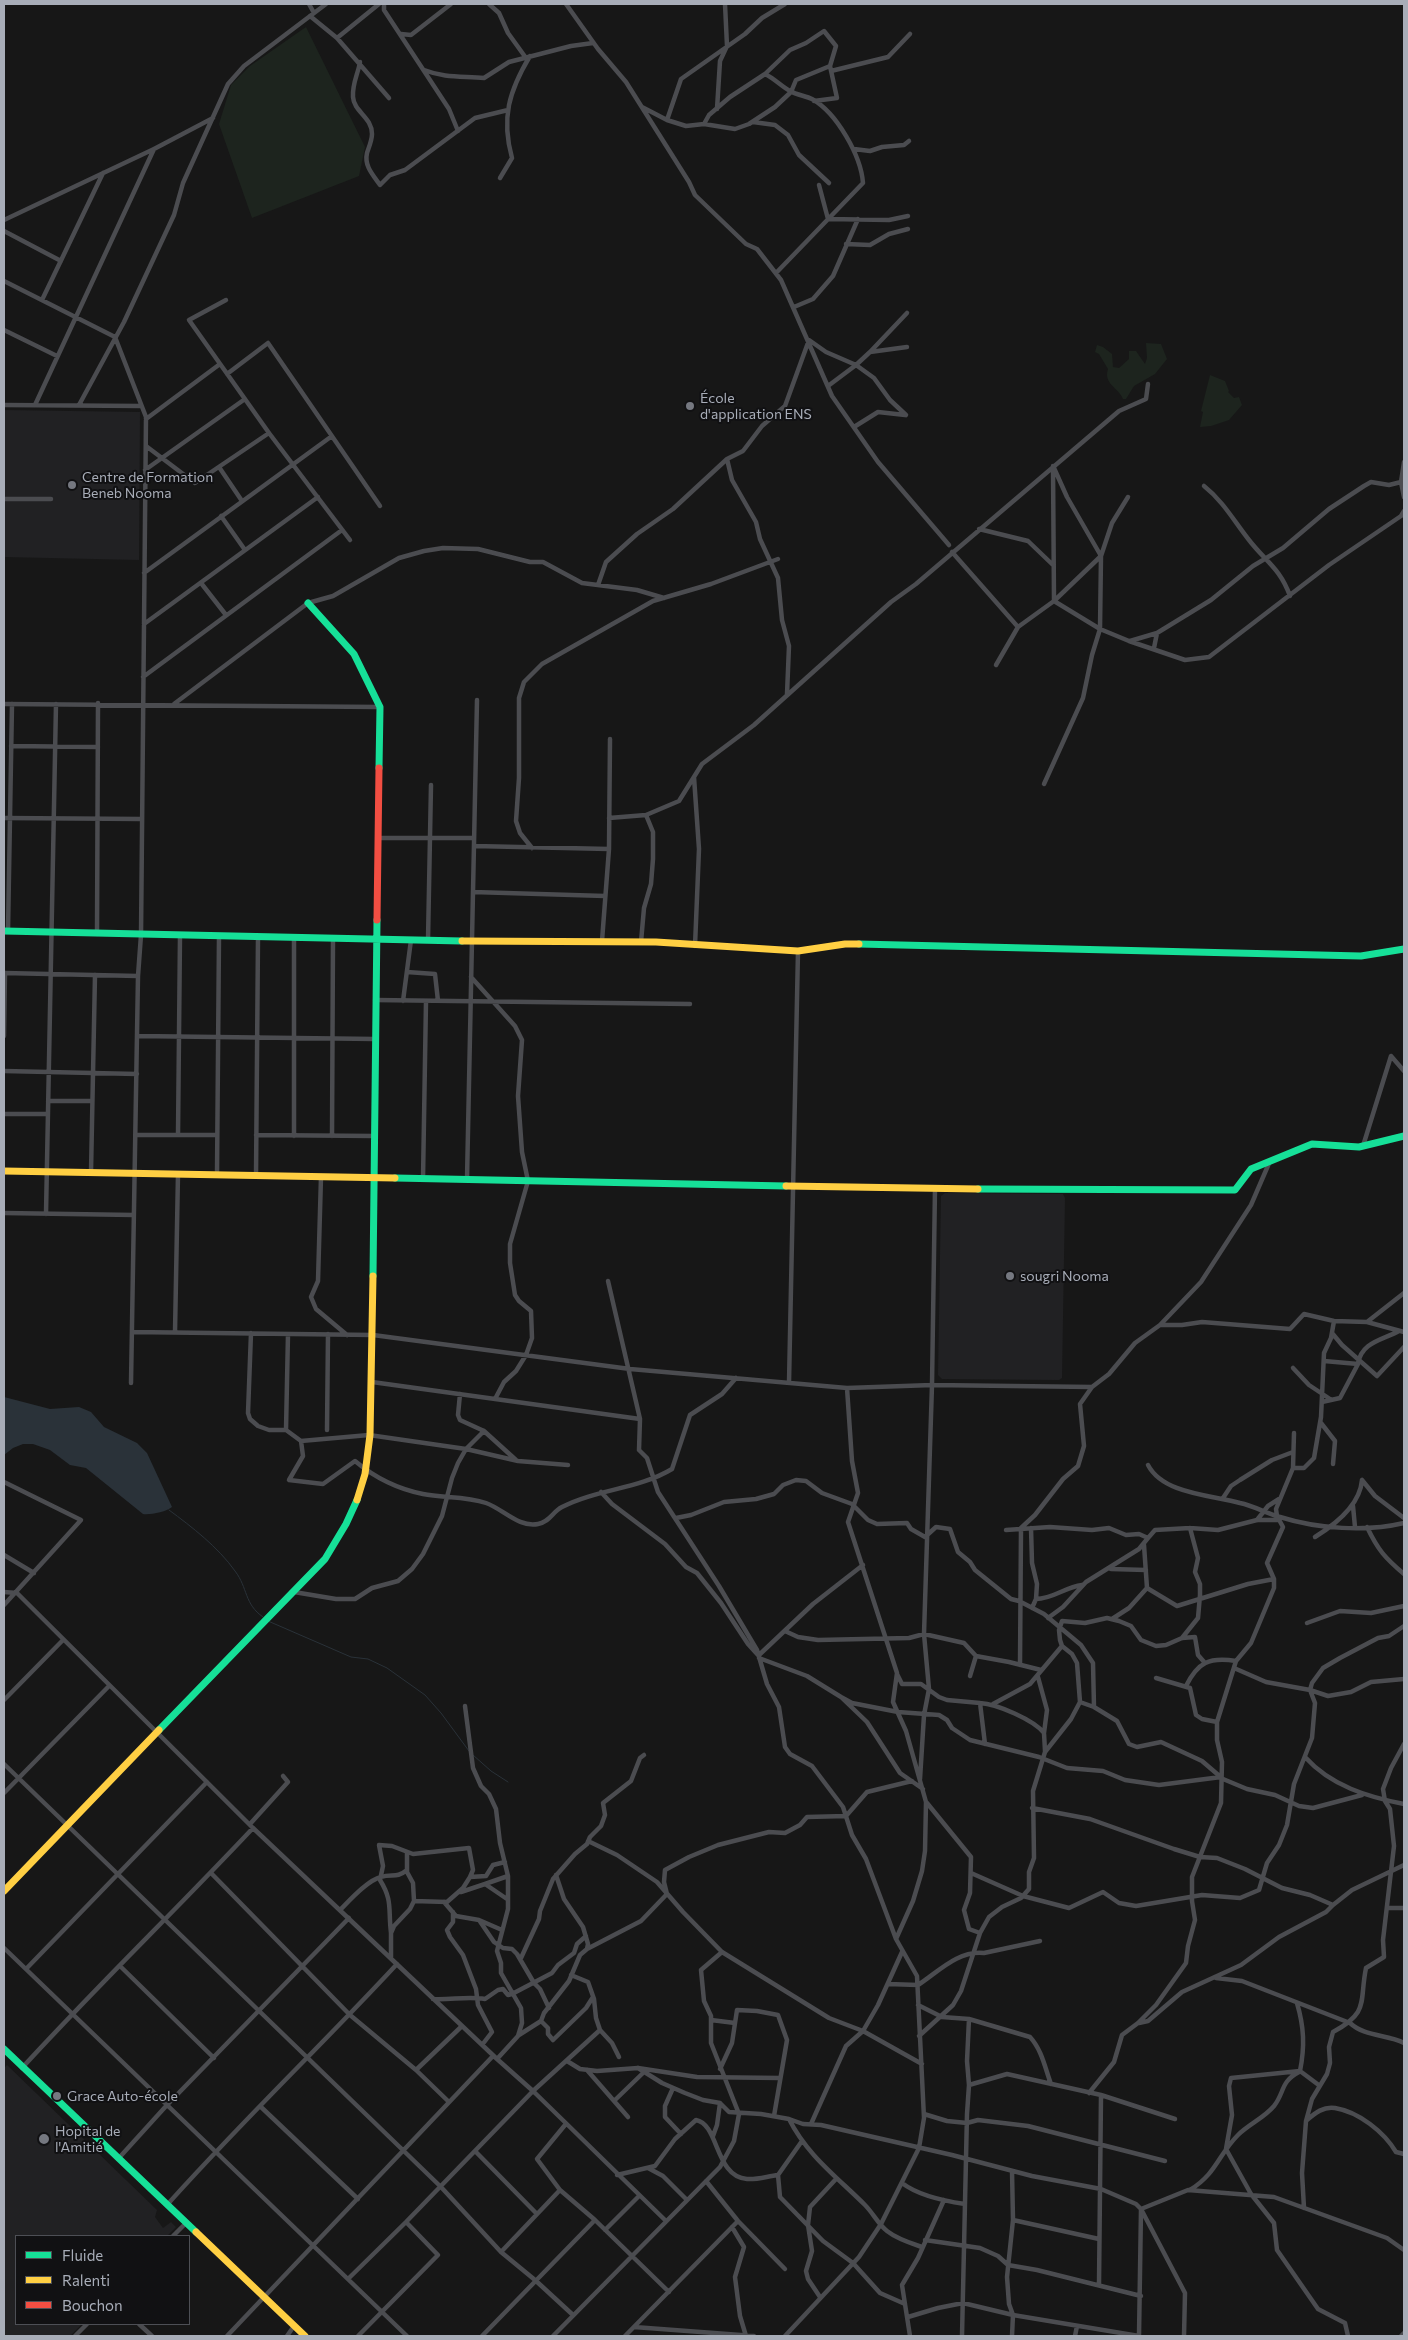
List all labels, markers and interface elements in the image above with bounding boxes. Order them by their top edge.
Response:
place label: École d'application ENS [700,390,812,422]
marker: École d'application ENS [684,400,696,412]
place label: Centre de Formation Beneb Nooma [82,469,213,502]
marker: Centre de Formation Beneb Nooma [66,479,78,491]
place label: sougri Nooma [1020,1268,1109,1284]
marker: sougri Nooma [1004,1270,1016,1282]
place label: Grace Auto-école [67,2088,178,2104]
marker: Grace Auto-école [51,2090,63,2102]
place label: Hopital de l'Amitié [55,2123,121,2156]
marker: Hopital de l'Amitié [37,2132,51,2146]
legend [15,2235,190,2325]
text: Fluide [62,2246,103,2264]
text: Ralenti [62,2271,110,2289]
text: Bouchon [62,2296,123,2314]

